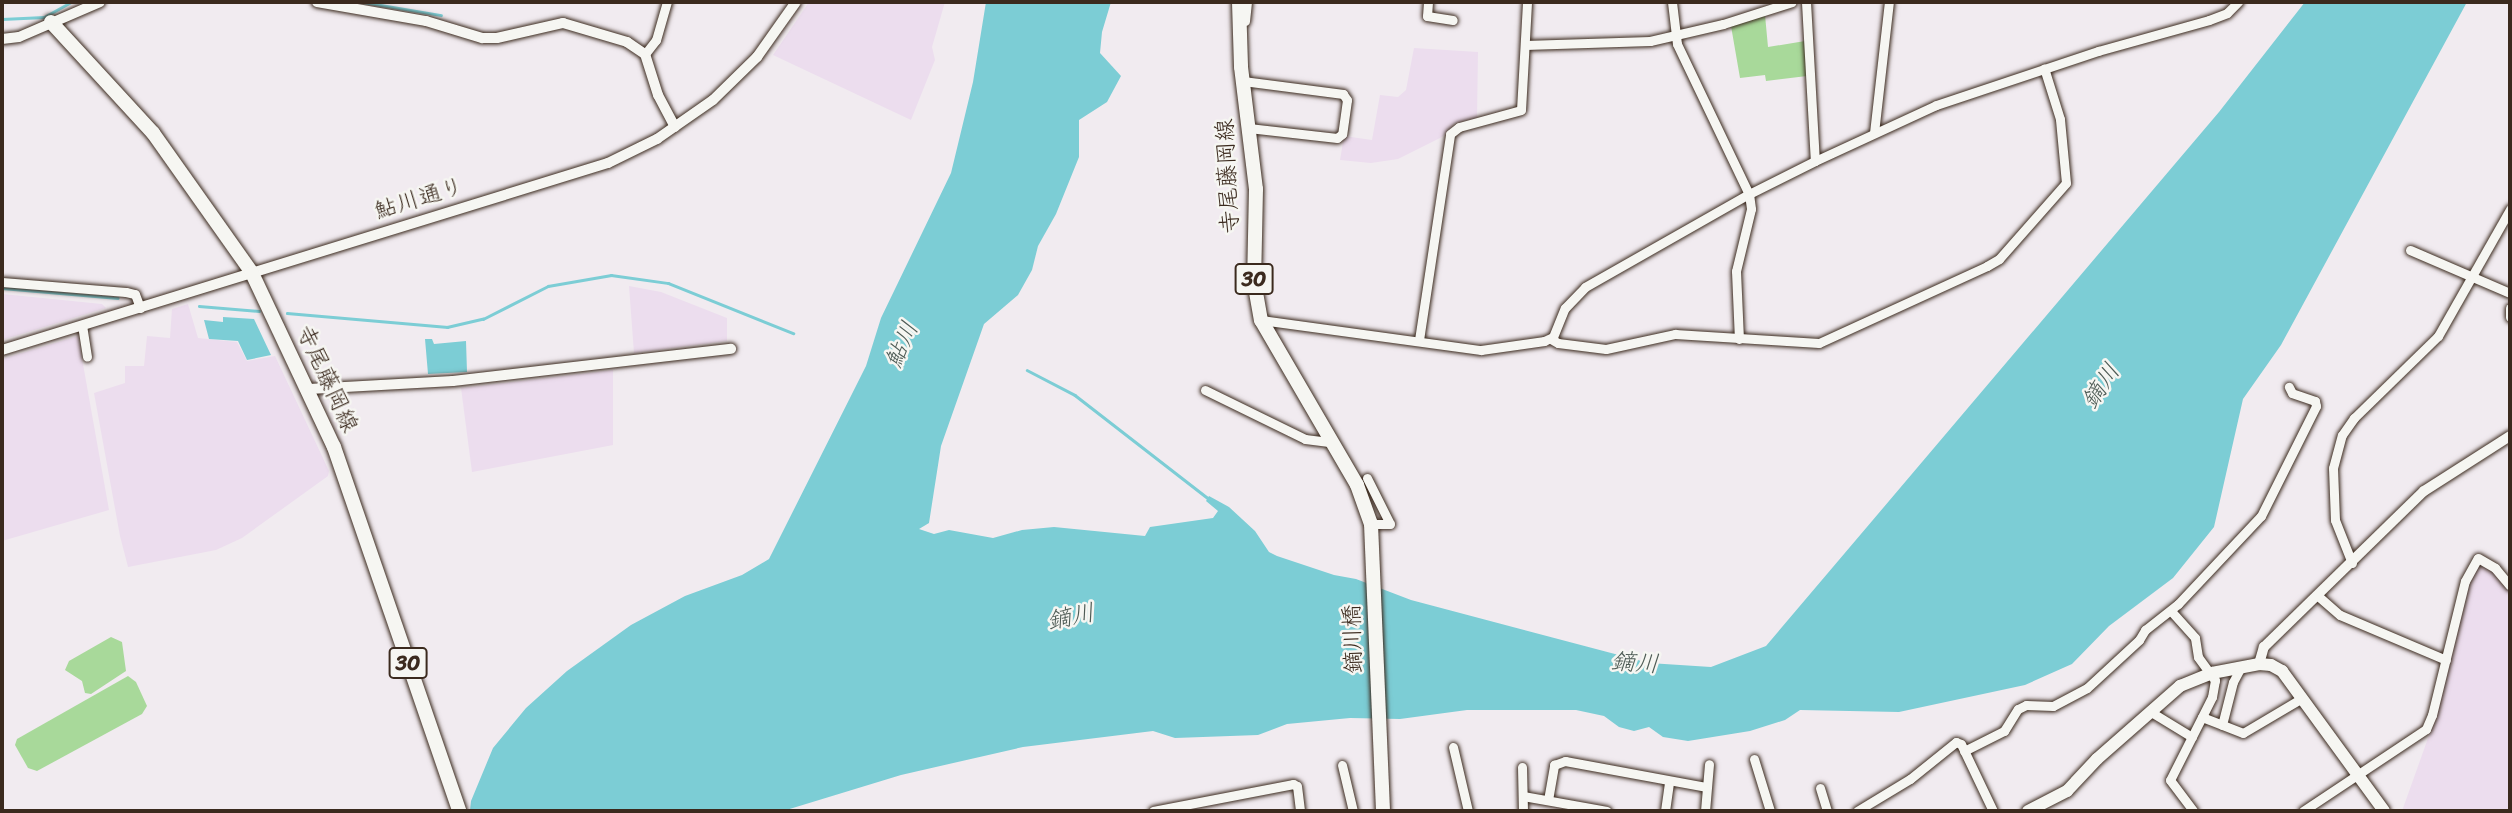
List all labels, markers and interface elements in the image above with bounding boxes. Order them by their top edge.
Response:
street label: 寺尾藤岡線 [1211,118,1245,234]
street label: 鮎川通り [371,172,467,226]
road number: 30 [1233,262,1275,296]
water label: 鮎川 [879,317,925,373]
street label: 寺尾藤岡線 [290,321,364,437]
water label: 鏑川 [2076,358,2126,414]
water label: 鏑川 [1045,598,1097,636]
street label: 鏑川橋 [1338,604,1368,674]
road number: 30 [387,646,429,680]
water label: 鏑川 [1610,647,1660,679]

